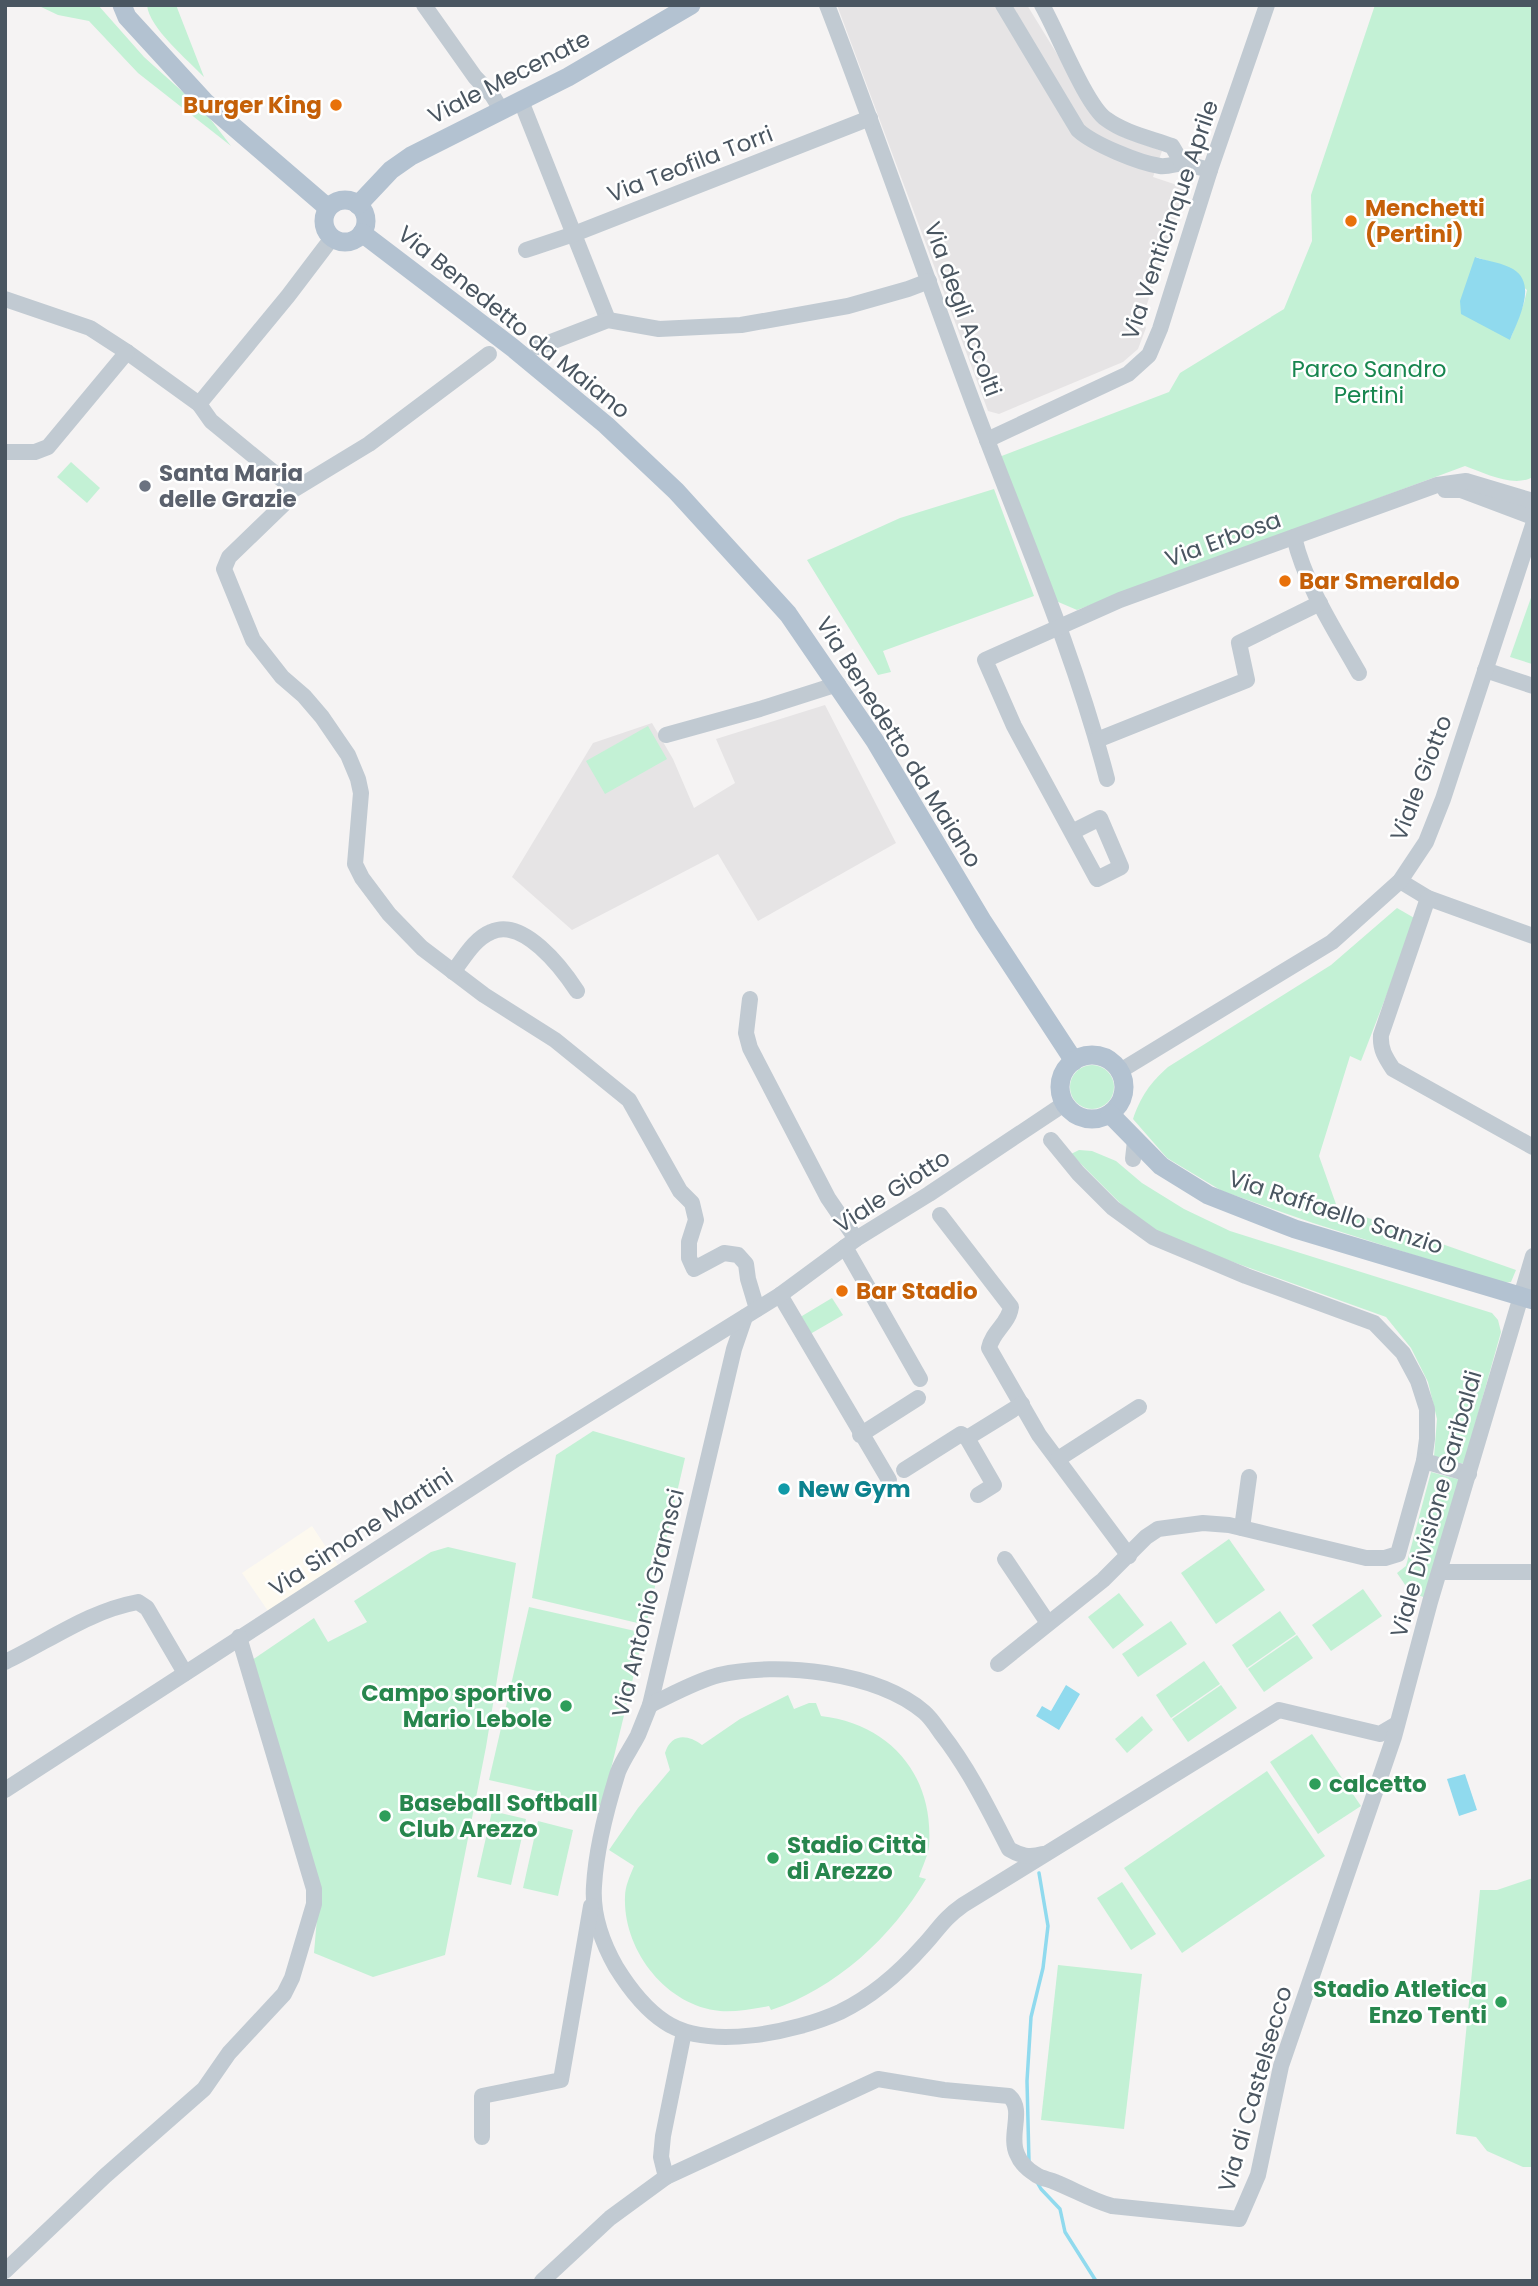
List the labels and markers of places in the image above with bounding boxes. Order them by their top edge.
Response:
place label: Burger King [183,89,322,121]
marker: Burger King [328,97,344,113]
place label: Menchetti (Pertini) [1365,192,1485,250]
marker: Menchetti (Pertini) [1343,213,1359,229]
place label: Santa Maria delle Grazie [159,457,303,515]
marker: Santa Maria delle Grazie [137,478,153,494]
place label: Bar Smeraldo [1299,565,1460,597]
marker: Bar Smeraldo [1277,573,1293,589]
place label: Bar Stadio [856,1275,978,1307]
marker: Bar Stadio [834,1283,850,1299]
place label: New Gym [798,1473,911,1505]
marker: New Gym [776,1481,792,1497]
place label: Campo sportivo Mario Lebole [361,1677,552,1735]
marker: Campo sportivo Mario Lebole [558,1698,574,1714]
place label: calcetto [1329,1768,1427,1800]
marker: calcetto [1307,1776,1323,1792]
place label: Baseball Softball Club Arezzo [399,1787,598,1845]
marker: Baseball Softball Club Arezzo [377,1808,393,1824]
place label: Stadio Città di Arezzo [787,1829,927,1887]
marker: Stadio Città di Arezzo [765,1850,781,1866]
place label: Stadio Atletica Enzo Tenti [1313,1973,1487,2031]
marker: Stadio Atletica Enzo Tenti [1493,1994,1509,2010]

